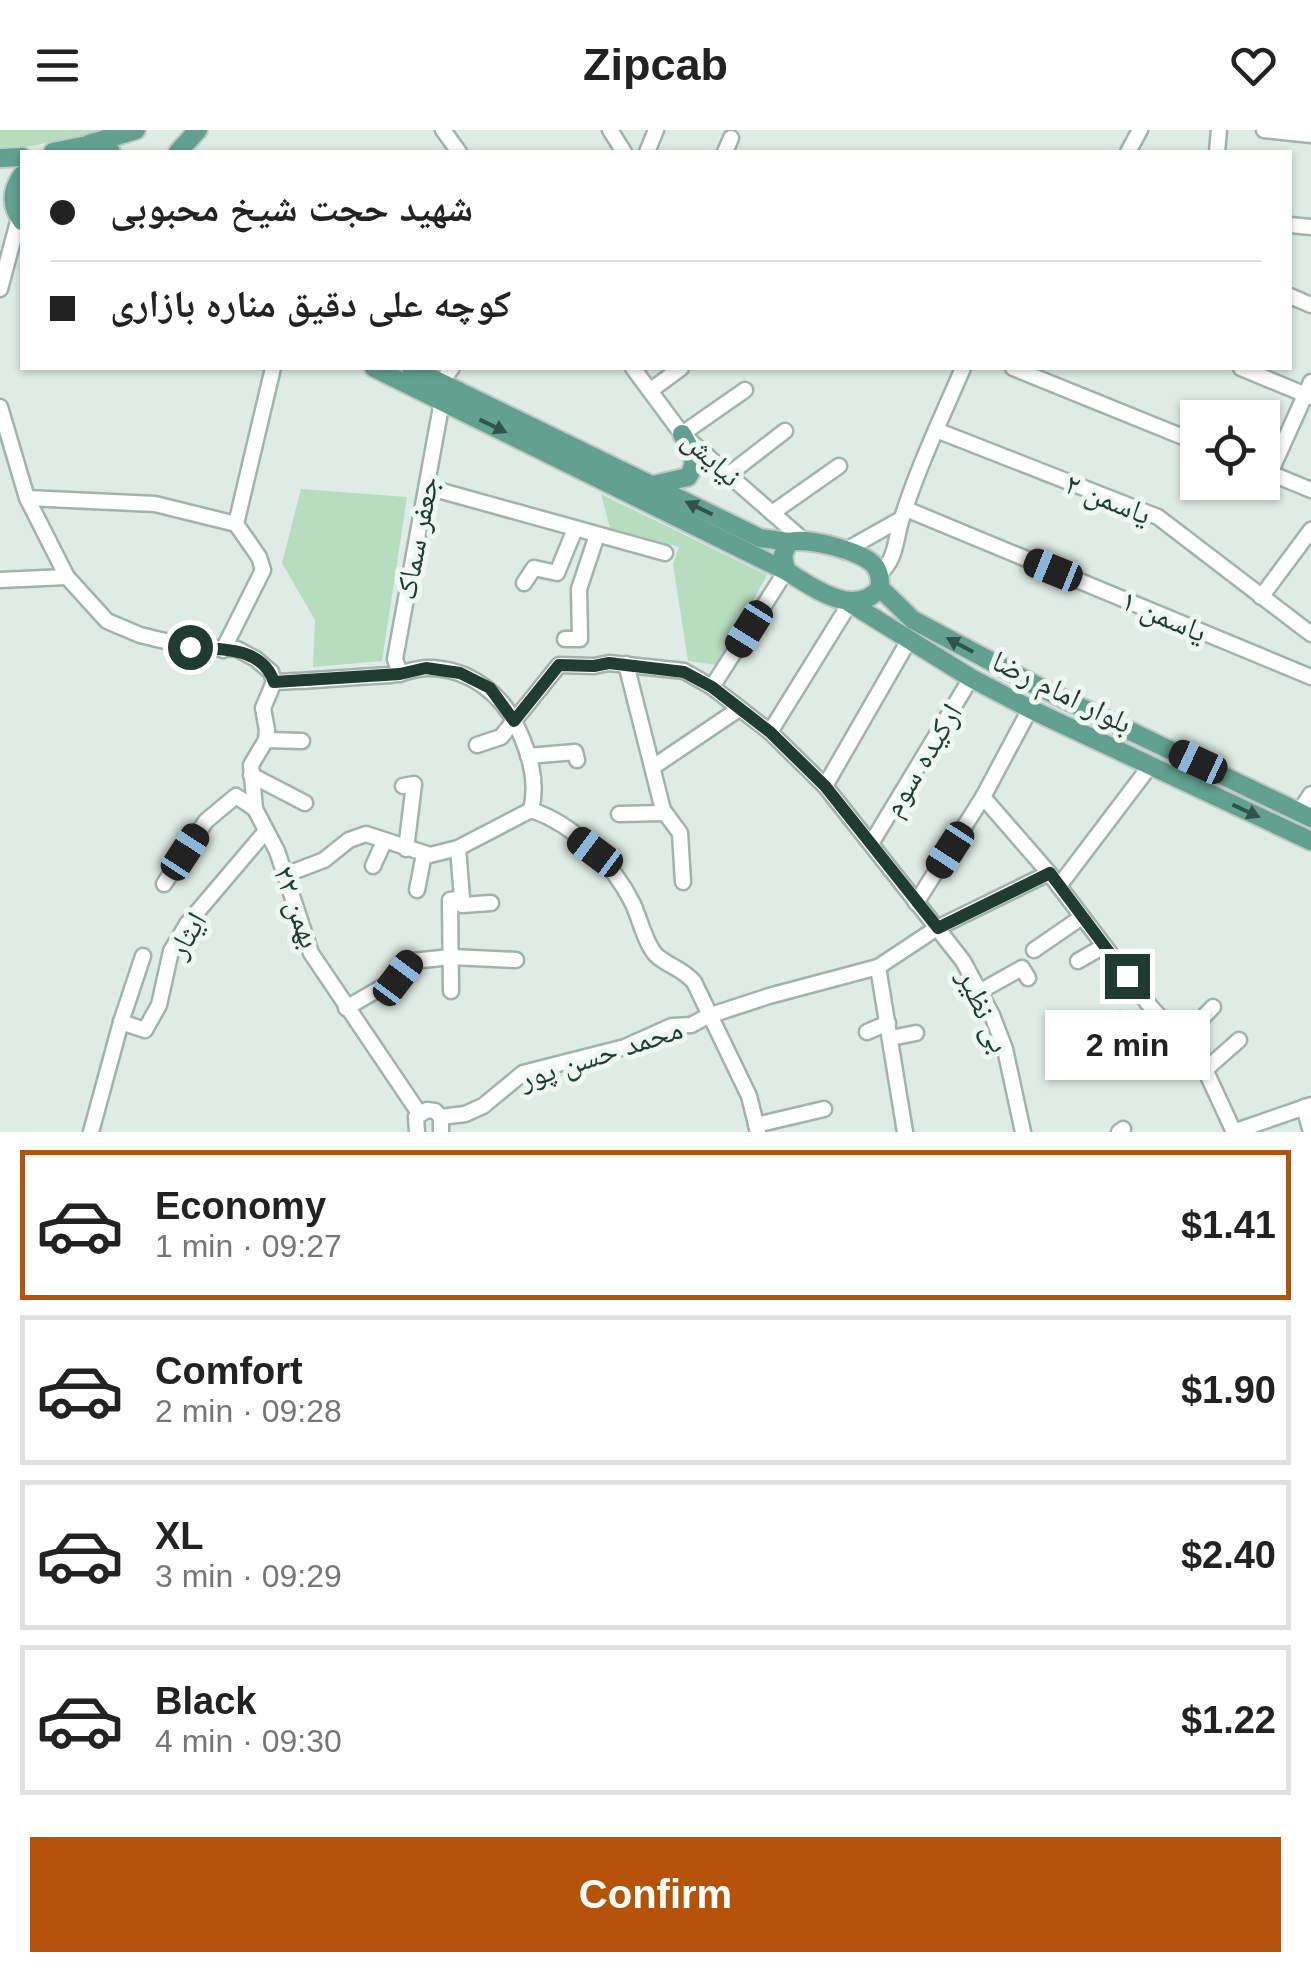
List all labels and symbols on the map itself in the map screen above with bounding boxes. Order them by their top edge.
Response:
one-way arrow [478,418,507,435]
street label: نیایش [675,423,748,494]
street label: یاسمن ۲ [1060,466,1156,532]
street label: جعفر سماک [388,473,445,602]
one-way arrow [684,500,713,517]
car [1020,545,1086,595]
street label: یاسمن ۱ [1116,583,1212,650]
car [720,596,778,662]
route start [168,625,213,670]
one-way arrow [945,637,974,654]
street label: بلوار امام رضا [986,644,1137,742]
street label: ارکیده سوم [875,698,971,823]
car [1164,736,1232,788]
one-way arrow [1231,803,1261,819]
car [921,817,979,883]
car [156,819,214,885]
car [562,822,628,882]
street label: ۲۲ بهمن [266,861,327,953]
street label: ایثار [160,906,213,965]
car [368,945,428,1011]
route end [1105,954,1150,999]
street label: بی نظیر [949,963,1017,1058]
callout: 2 min [1044,1011,1210,1081]
street label: محمد حسن پور [514,1012,687,1098]

